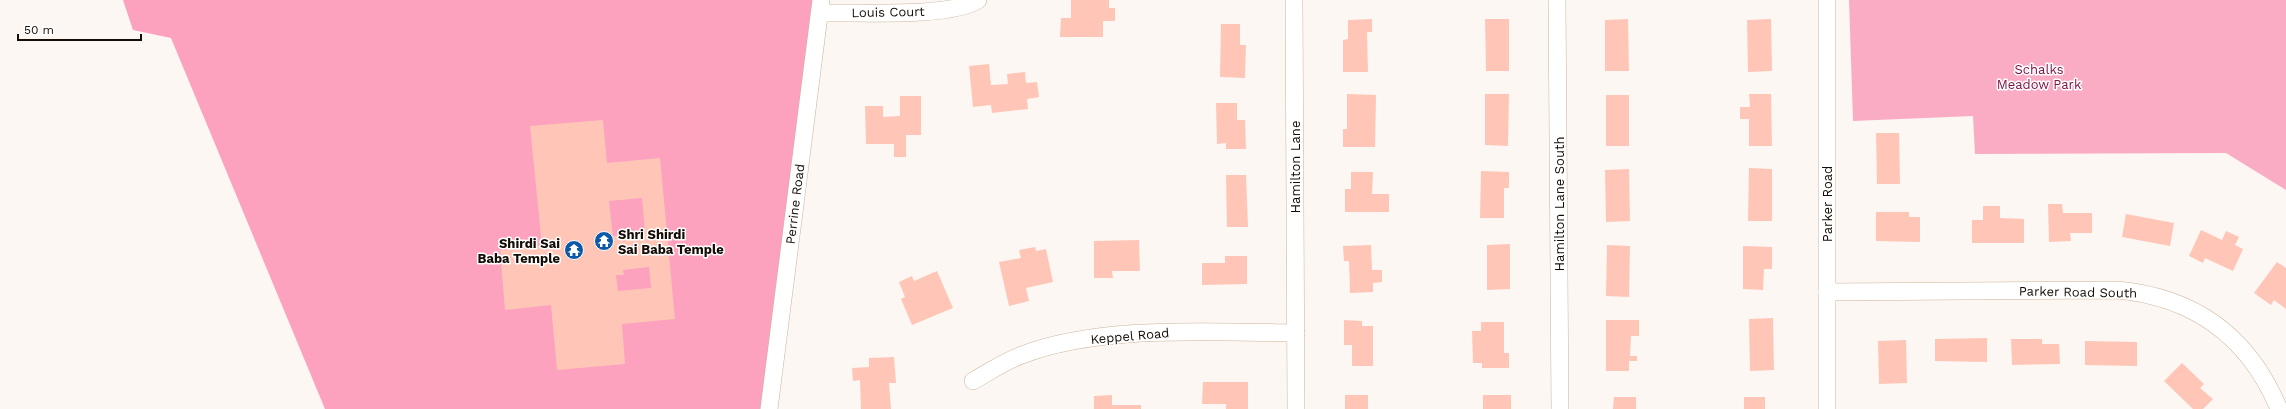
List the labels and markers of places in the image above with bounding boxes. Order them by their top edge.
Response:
place label: Shri Shirdi Sai Baba Temple [618,227,724,257]
temple icon: Shri Shirdi Sai Baba Temple [593,230,615,252]
place label: Shirdi Sai Baba Temple [478,236,560,266]
temple icon: Shirdi Sai Baba Temple [563,239,585,261]

